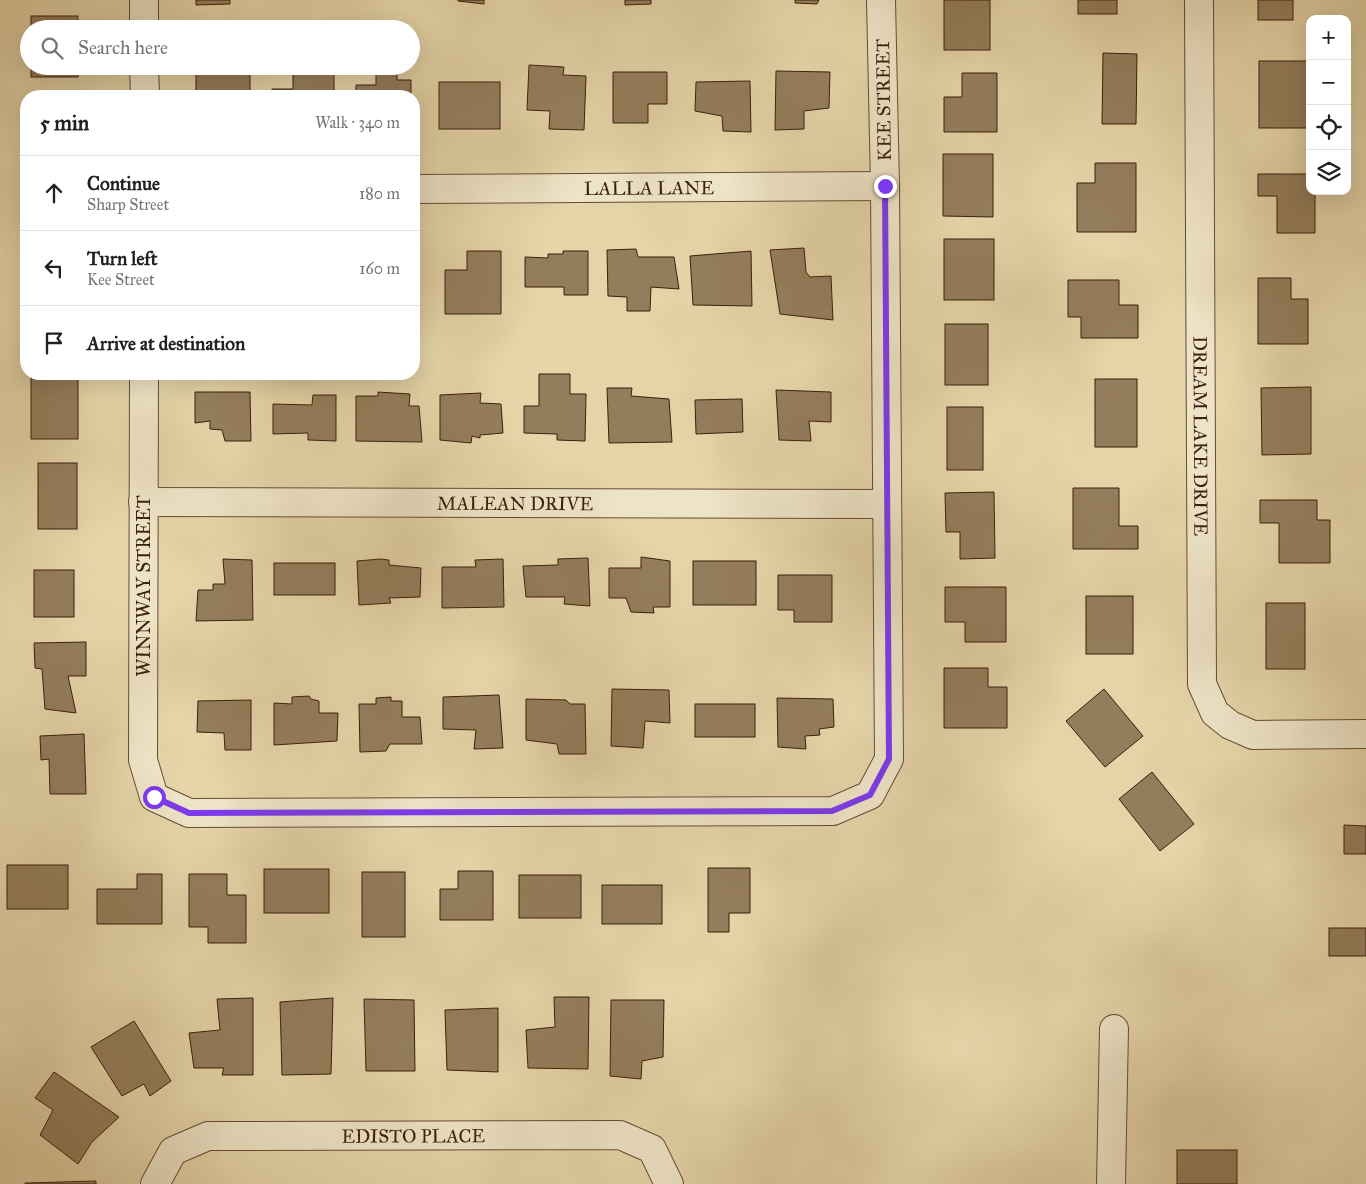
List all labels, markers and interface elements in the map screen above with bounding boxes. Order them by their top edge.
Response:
map controls [1306,15,1351,195]
button: + [1306,15,1351,60]
search box [20,20,420,75]
icon: search [38,34,66,62]
text: Search here [78,36,168,59]
street label: KEE STREET [871,39,896,161]
button: − [1306,60,1351,105]
button: locate [1306,105,1351,150]
text: 5 min [40,110,89,136]
text: Walk · 340 m [315,113,400,132]
button: layers [1306,150,1351,195]
text: Continue [87,172,160,195]
route end [874,175,897,198]
street label: LALLA LANE [584,176,715,200]
icon: ahead [40,179,68,207]
text: 180 m [359,184,400,203]
text: Sharp Street [87,195,169,214]
text: Turn left [87,247,157,270]
icon: left [40,254,68,282]
text: 160 m [359,259,400,278]
text: Kee Street [87,270,155,289]
icon: arrive [40,329,68,357]
text: Arrive at destination [87,332,245,355]
street label: DREAM LAKE DRIVE [1188,336,1212,536]
street label: MALEAN DRIVE [437,492,594,515]
street label: WINNWAY STREET [132,495,155,677]
route start [143,786,166,809]
street label: EDISTO PLACE [342,1124,485,1148]

